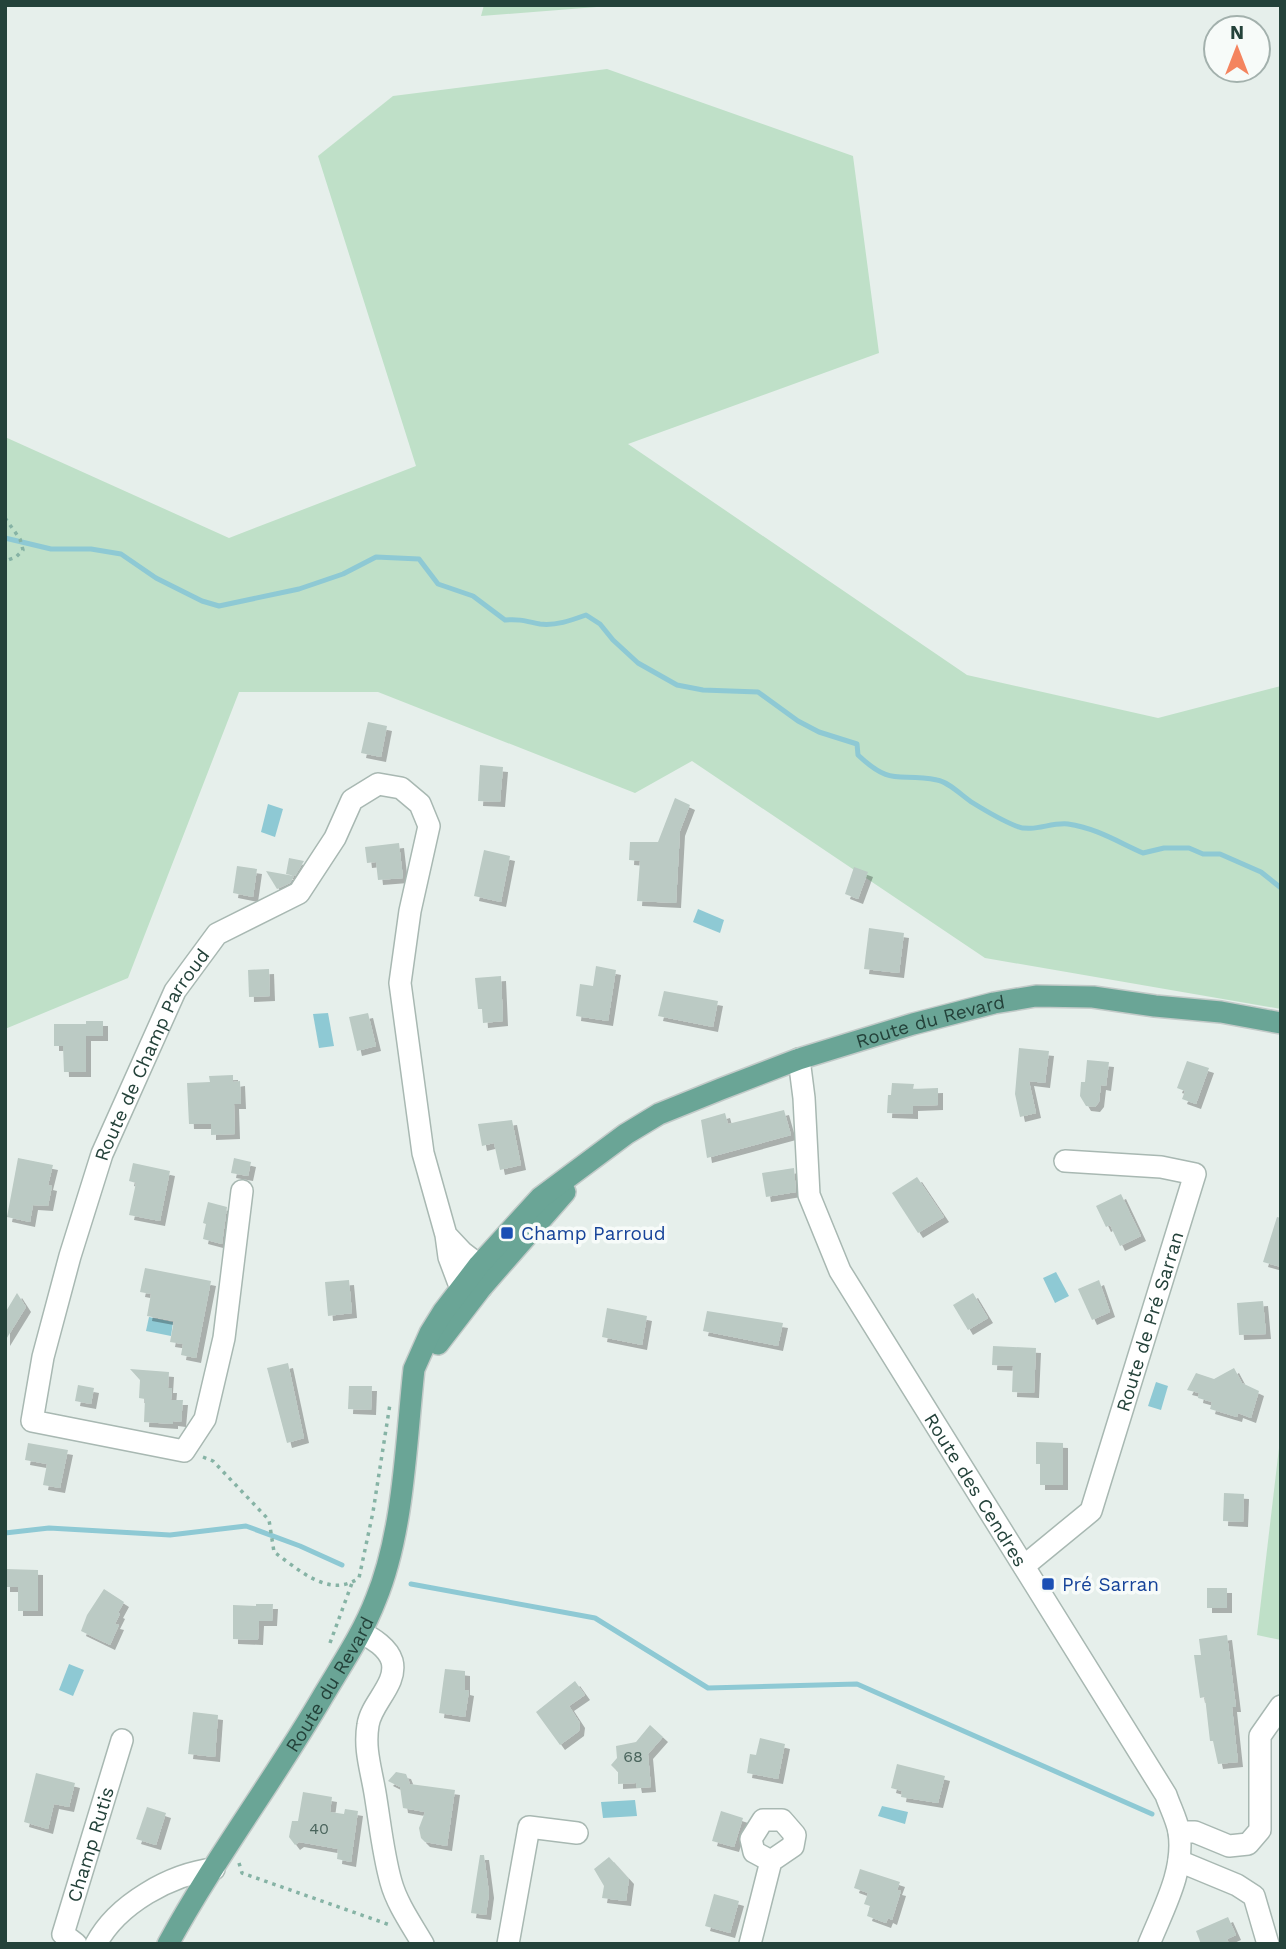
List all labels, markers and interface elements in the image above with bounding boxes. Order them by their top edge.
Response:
north arrow [1202,14,1272,84]
text: N [1230,21,1244,44]
street label: Route de Champ Parroud [90,944,214,1164]
street label: Route du Revard [853,990,1007,1053]
place label: Champ Parroud [521,1222,666,1245]
marker: Champ Parroud [499,1225,515,1241]
street label: Route de Pré Sarran [1111,1229,1189,1415]
street label: Route des Cendres [919,1409,1032,1571]
place label: Pré Sarran [1062,1573,1159,1596]
marker: Pré Sarran [1040,1576,1056,1592]
street label: Route du Revard [281,1613,379,1756]
house number: 68 [623,1747,643,1766]
street label: Champ Rutis [62,1784,119,1905]
house number: 40 [309,1819,329,1838]

